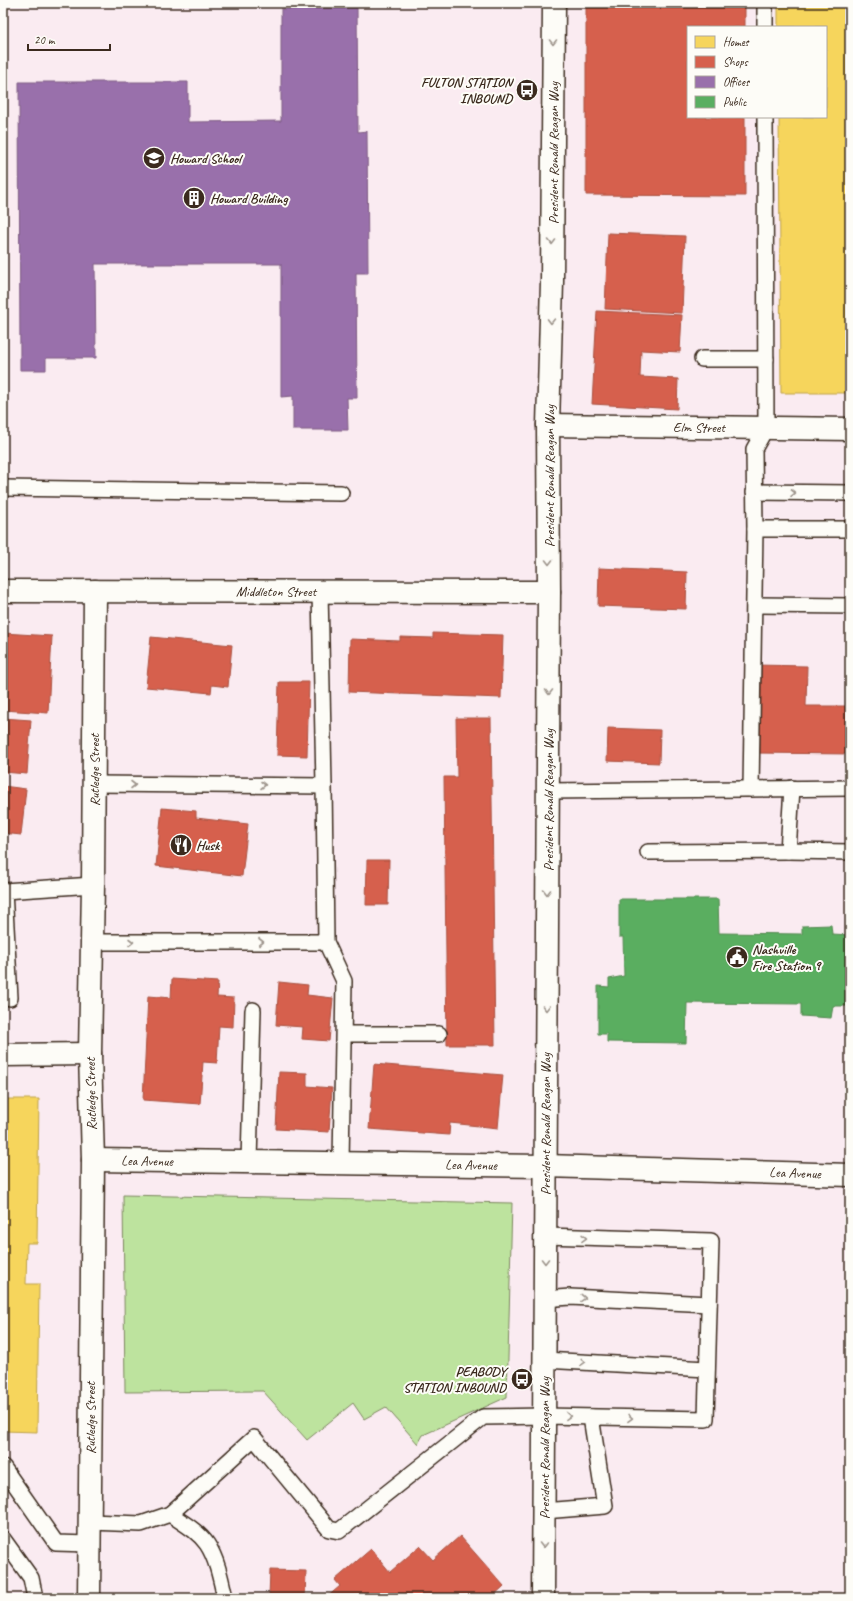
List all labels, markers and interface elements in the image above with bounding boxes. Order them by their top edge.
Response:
scale bar [28,26,110,52]
legend [687,26,827,118]
text: 20 m [34,32,56,48]
text: Homes [723,34,750,50]
one-way arrow [549,39,558,45]
text: Shops [723,54,748,70]
place label: FULTON STATION INBOUND [421,74,515,107]
text: Offices [723,74,750,90]
bus stop icon: FULTON STATION INBOUND [514,77,540,103]
street label: President Ronald Reagan Way [545,81,562,224]
text: Public [723,94,747,110]
school or university icon: Howard School [141,145,167,171]
place label: Howard School [170,150,243,167]
building icon: Howard Building [181,185,207,211]
place label: Howard Building [210,190,289,207]
one-way arrow [548,239,556,245]
one-way arrow [547,318,555,324]
street label: President Ronald Reagan Way [541,404,558,547]
street label: Elm Street [673,419,726,436]
one-way arrow [790,489,796,497]
one-way arrow [545,559,553,565]
street label: Middleton Street [236,583,317,600]
one-way arrow [545,689,553,695]
street label: President Ronald Reagan Way [540,728,557,871]
street label: Rutledge Street [86,732,103,806]
one-way arrow [130,781,136,789]
one-way arrow [260,781,266,789]
restaurant icon: Husk [168,832,194,858]
place label: Husk [196,837,221,854]
one-way arrow [543,889,551,895]
one-way arrow [128,938,134,946]
one-way arrow [258,938,264,946]
place label: Nashville Fire Station 9 [752,941,822,974]
public building icon: Nashville Fire Station 9 [724,944,750,970]
one-way arrow [542,1005,550,1011]
street label: President Ronald Reagan Way [537,1052,554,1195]
street label: Rutledge Street [82,1056,100,1130]
street label: Lea Avenue [121,1152,174,1170]
street label: Lea Avenue [445,1156,498,1174]
street label: Lea Avenue [769,1164,823,1182]
one-way arrow [581,1234,587,1242]
one-way arrow [541,1258,549,1264]
one-way arrow [580,1294,586,1302]
one-way arrow [580,1357,586,1366]
place label: PEABODY STATION INBOUND [403,1363,509,1396]
bus stop icon: PEABODY STATION INBOUND [509,1366,535,1392]
street label: President Ronald Reagan Way [536,1376,553,1519]
street label: Rutledge Street [82,1380,99,1454]
one-way arrow [565,1412,571,1420]
one-way arrow [627,1414,633,1422]
one-way arrow [539,1542,547,1548]

